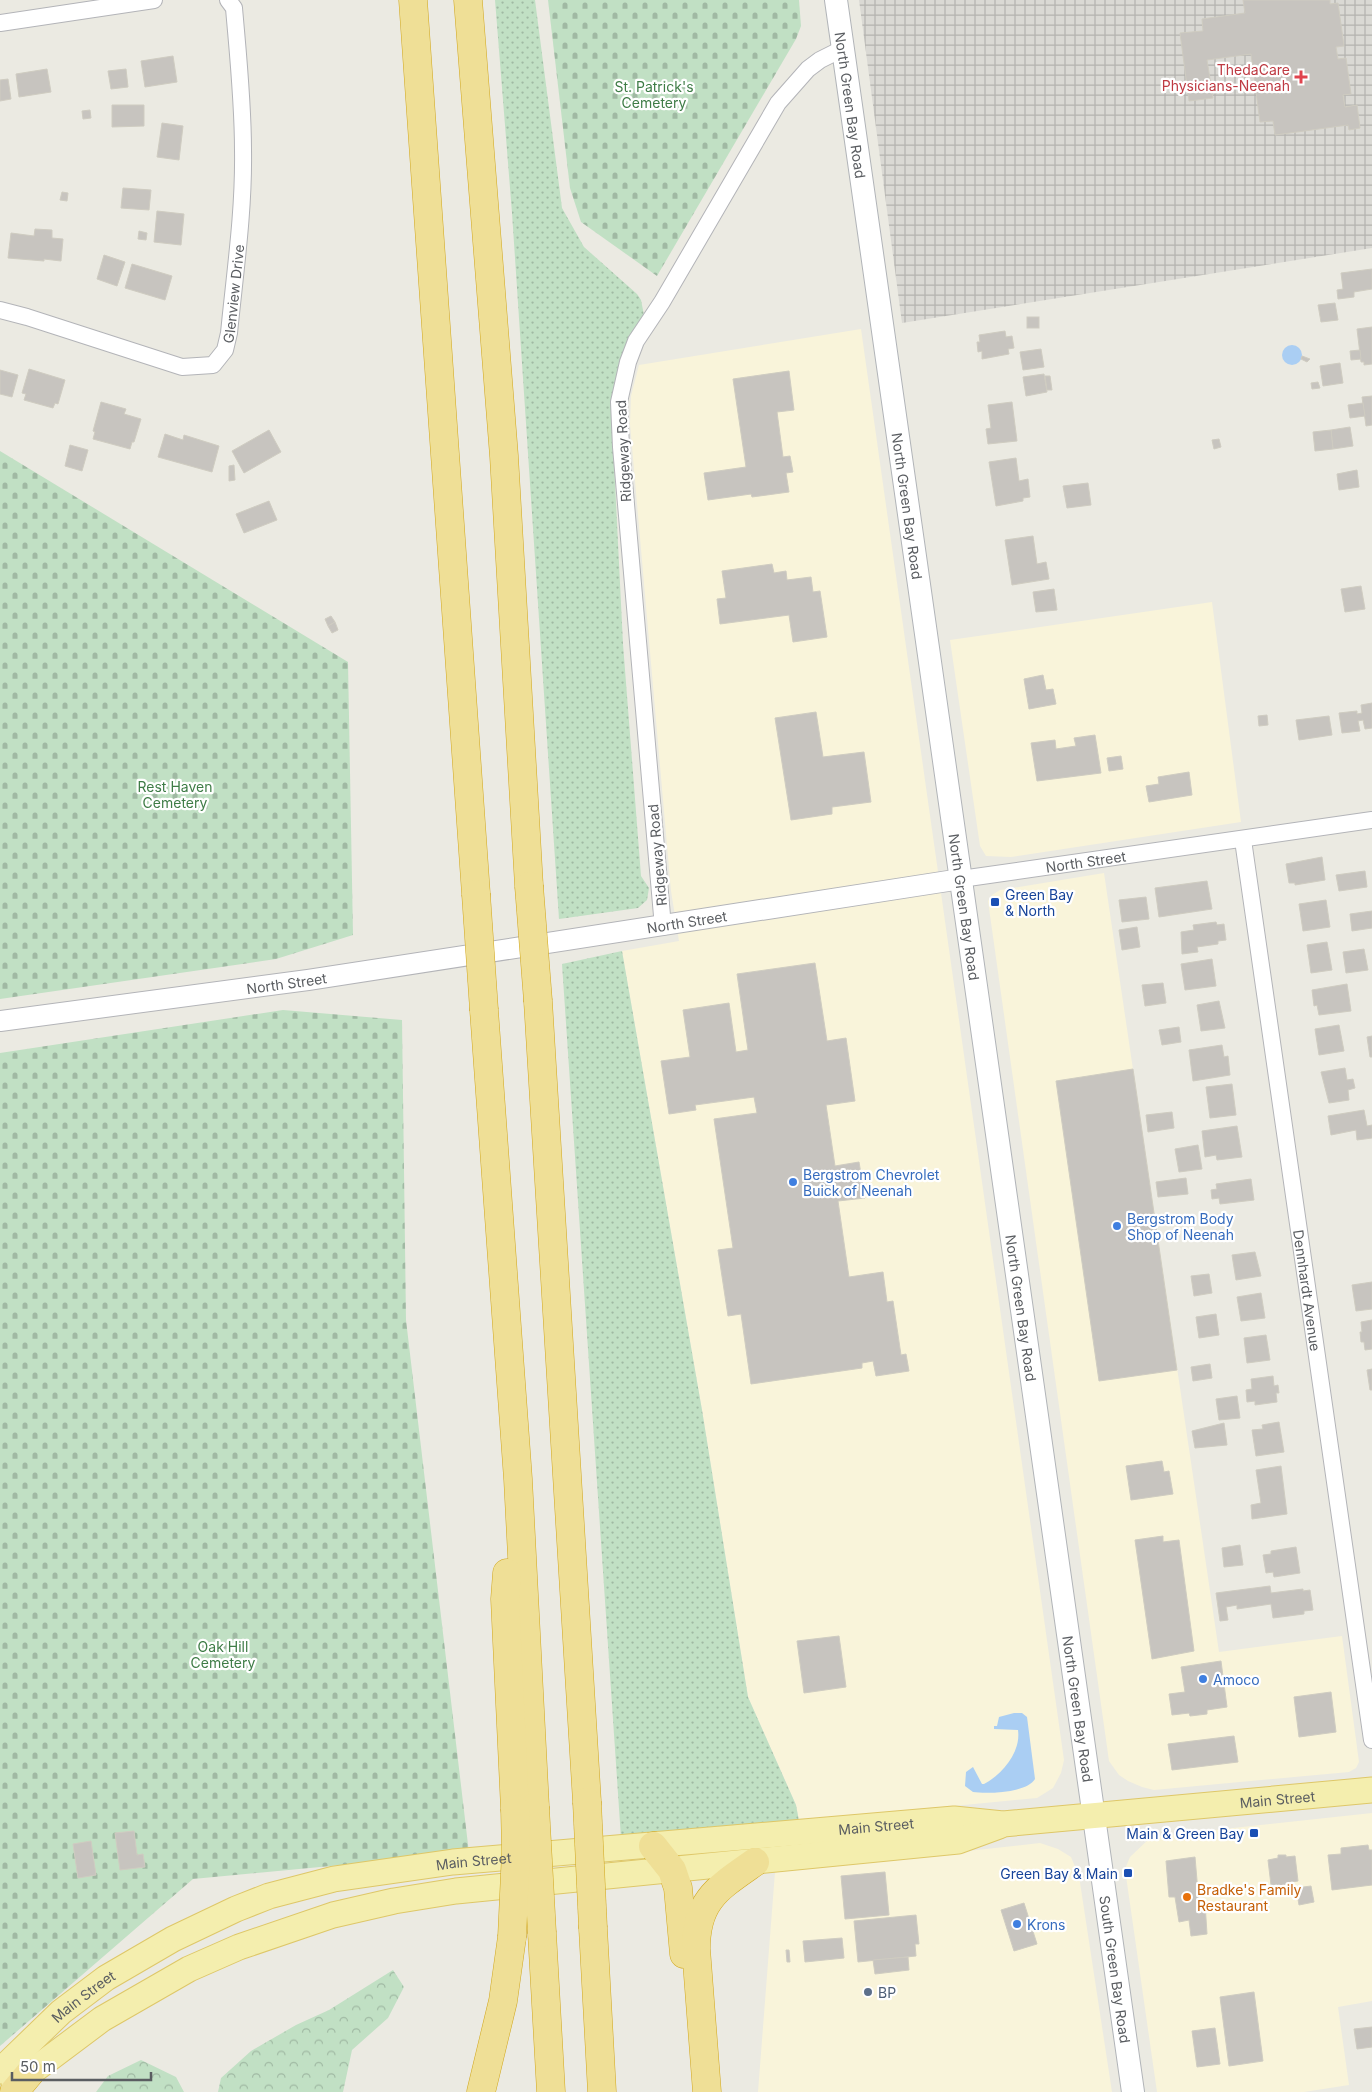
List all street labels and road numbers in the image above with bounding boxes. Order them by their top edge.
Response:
street label: North Green Bay Road [832,31,870,179]
street label: Glenview Drive [218,243,247,345]
street label: Ridgeway Road [612,400,634,502]
street label: North Green Bay Road [889,432,927,580]
street label: Ridgeway Road [644,803,670,907]
street label: North Green Bay Road [946,833,984,981]
street label: North Street [1045,847,1127,875]
street label: North Street [646,907,728,936]
street label: North Street [245,969,328,997]
street label: Dennhardt Avenue [1290,1229,1325,1352]
street label: North Green Bay Road [1003,1234,1040,1382]
street label: North Green Bay Road [1060,1635,1097,1783]
street label: Main Street [1239,1787,1316,1811]
street label: Main Street [838,1814,915,1837]
street label: Main Street [435,1849,512,1873]
street label: South Green Bay Road [1097,1894,1134,2044]
street label: Main Street [47,1966,118,2026]

